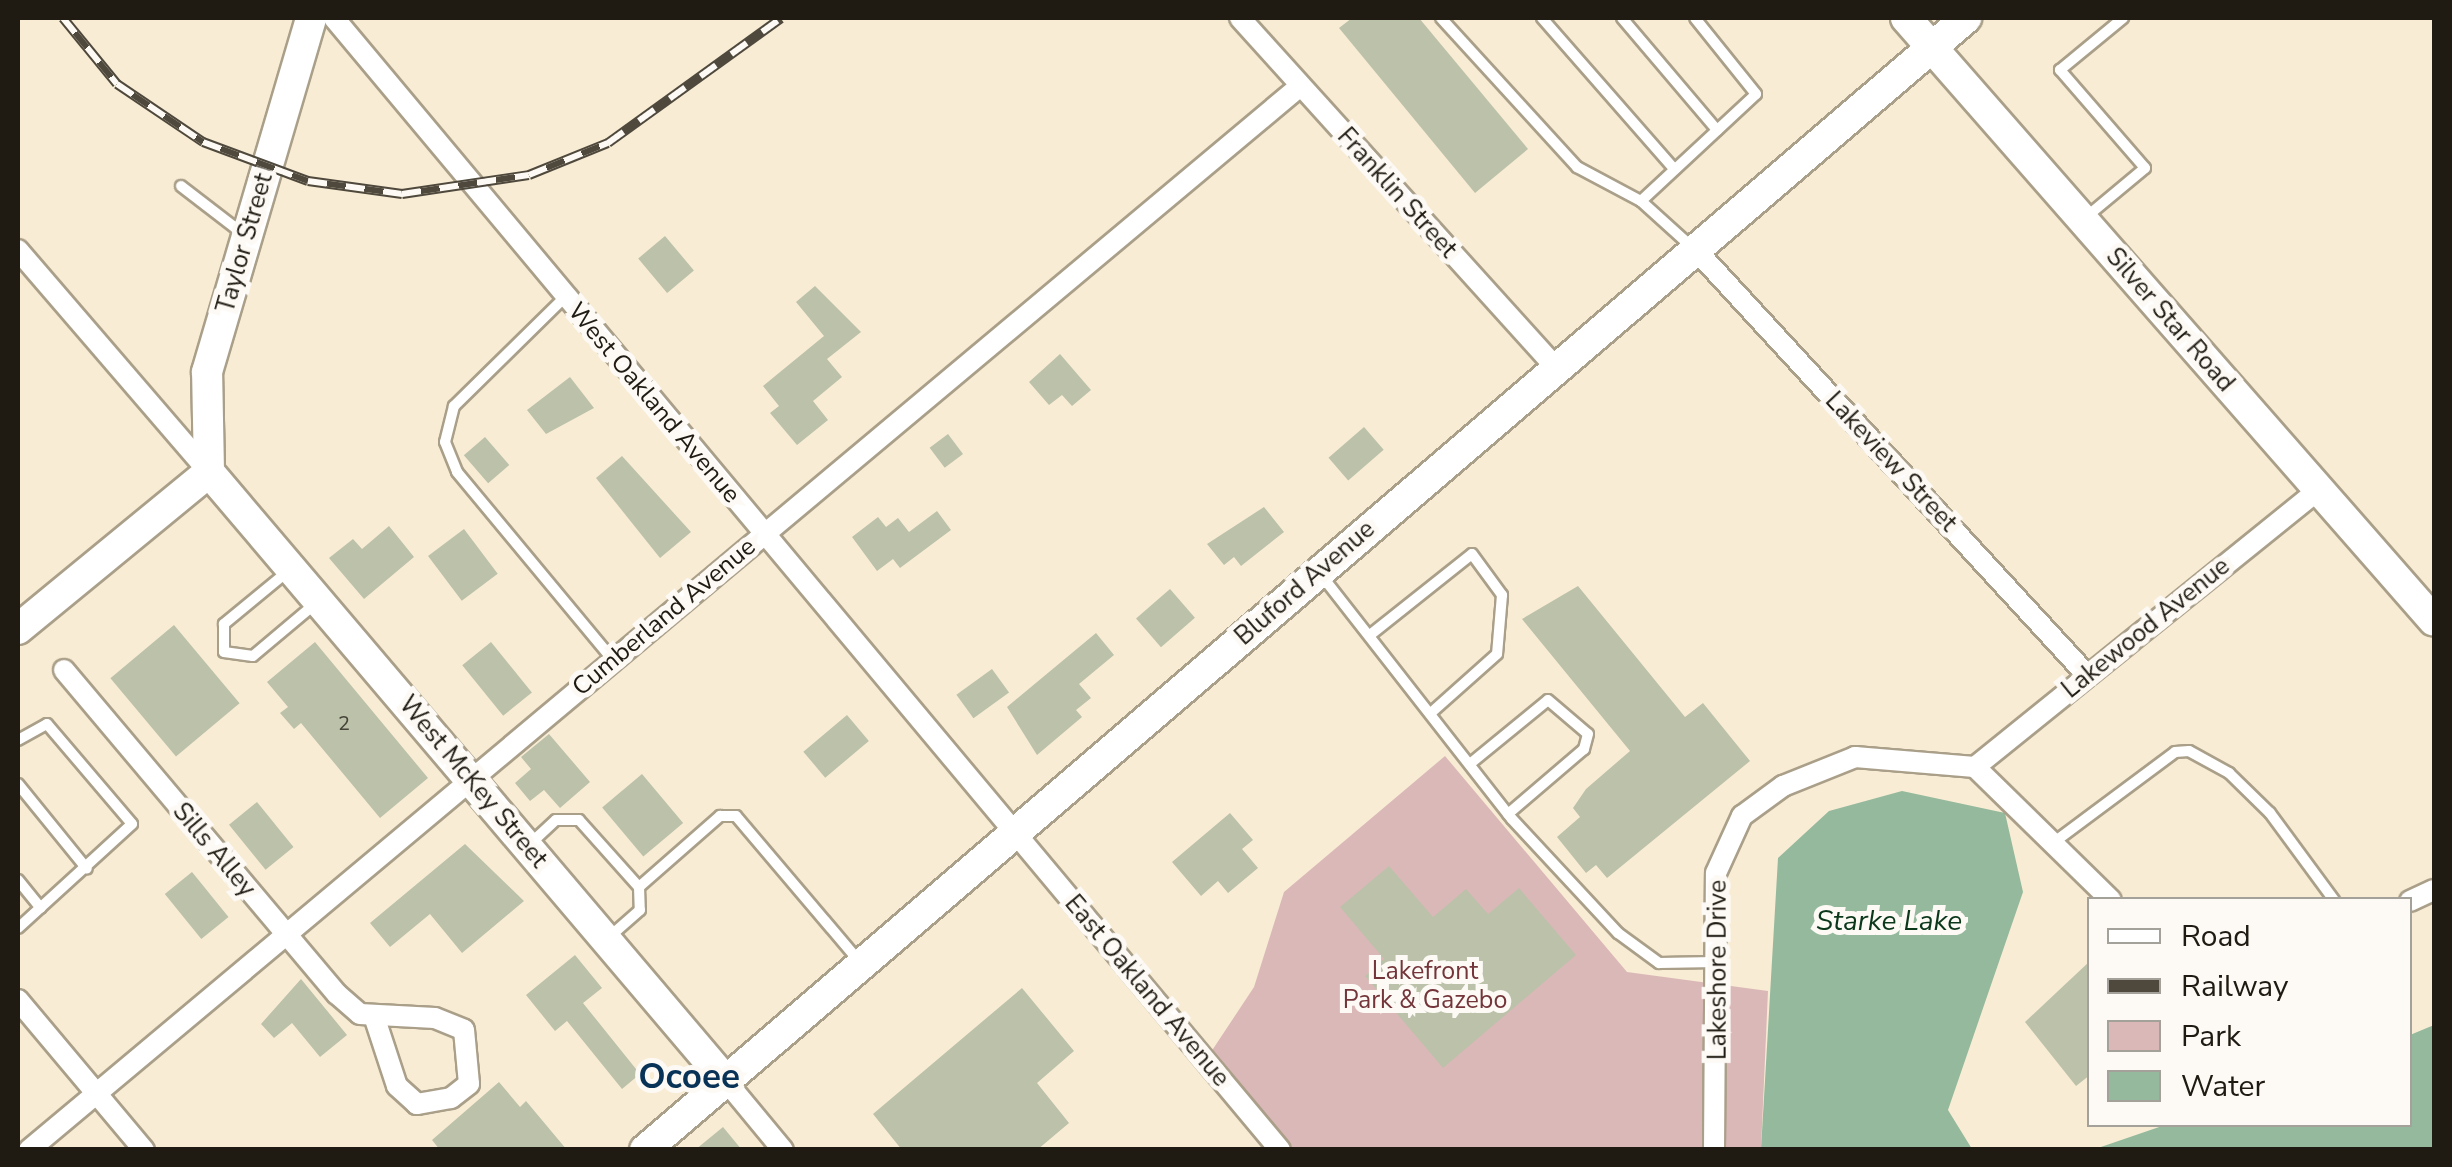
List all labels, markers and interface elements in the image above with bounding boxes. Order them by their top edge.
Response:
street label: Franklin Street [1331,122,1463,264]
street label: Taylor Street [211,170,279,316]
street label: Silver Star Road [2099,242,2241,398]
street label: West Oakland Avenue [561,297,747,509]
street label: Lakeview Street [1819,386,1963,538]
street label: Bluford Avenue [1229,514,1381,652]
street label: Cumberland Avenue [566,532,762,702]
street label: Lakewood Avenue [2056,551,2236,705]
street label: West McKey Street [392,690,554,874]
house number: 2 [338,711,350,735]
street label: Sills Alley [166,797,262,903]
street label: Lakeshore Drive [1703,880,1733,1060]
street label: East Oakland Avenue [1058,889,1236,1093]
legend [2087,897,2412,1127]
water label: Starke Lake [1816,904,1962,938]
text: Road [2181,916,2251,957]
park label: Lakefront Park & Gazebo [1343,957,1507,1016]
text: Railway [2181,966,2289,1007]
text: Park [2181,1016,2241,1057]
district label: Ocoee [638,1056,740,1098]
text: Water [2181,1066,2265,1107]

